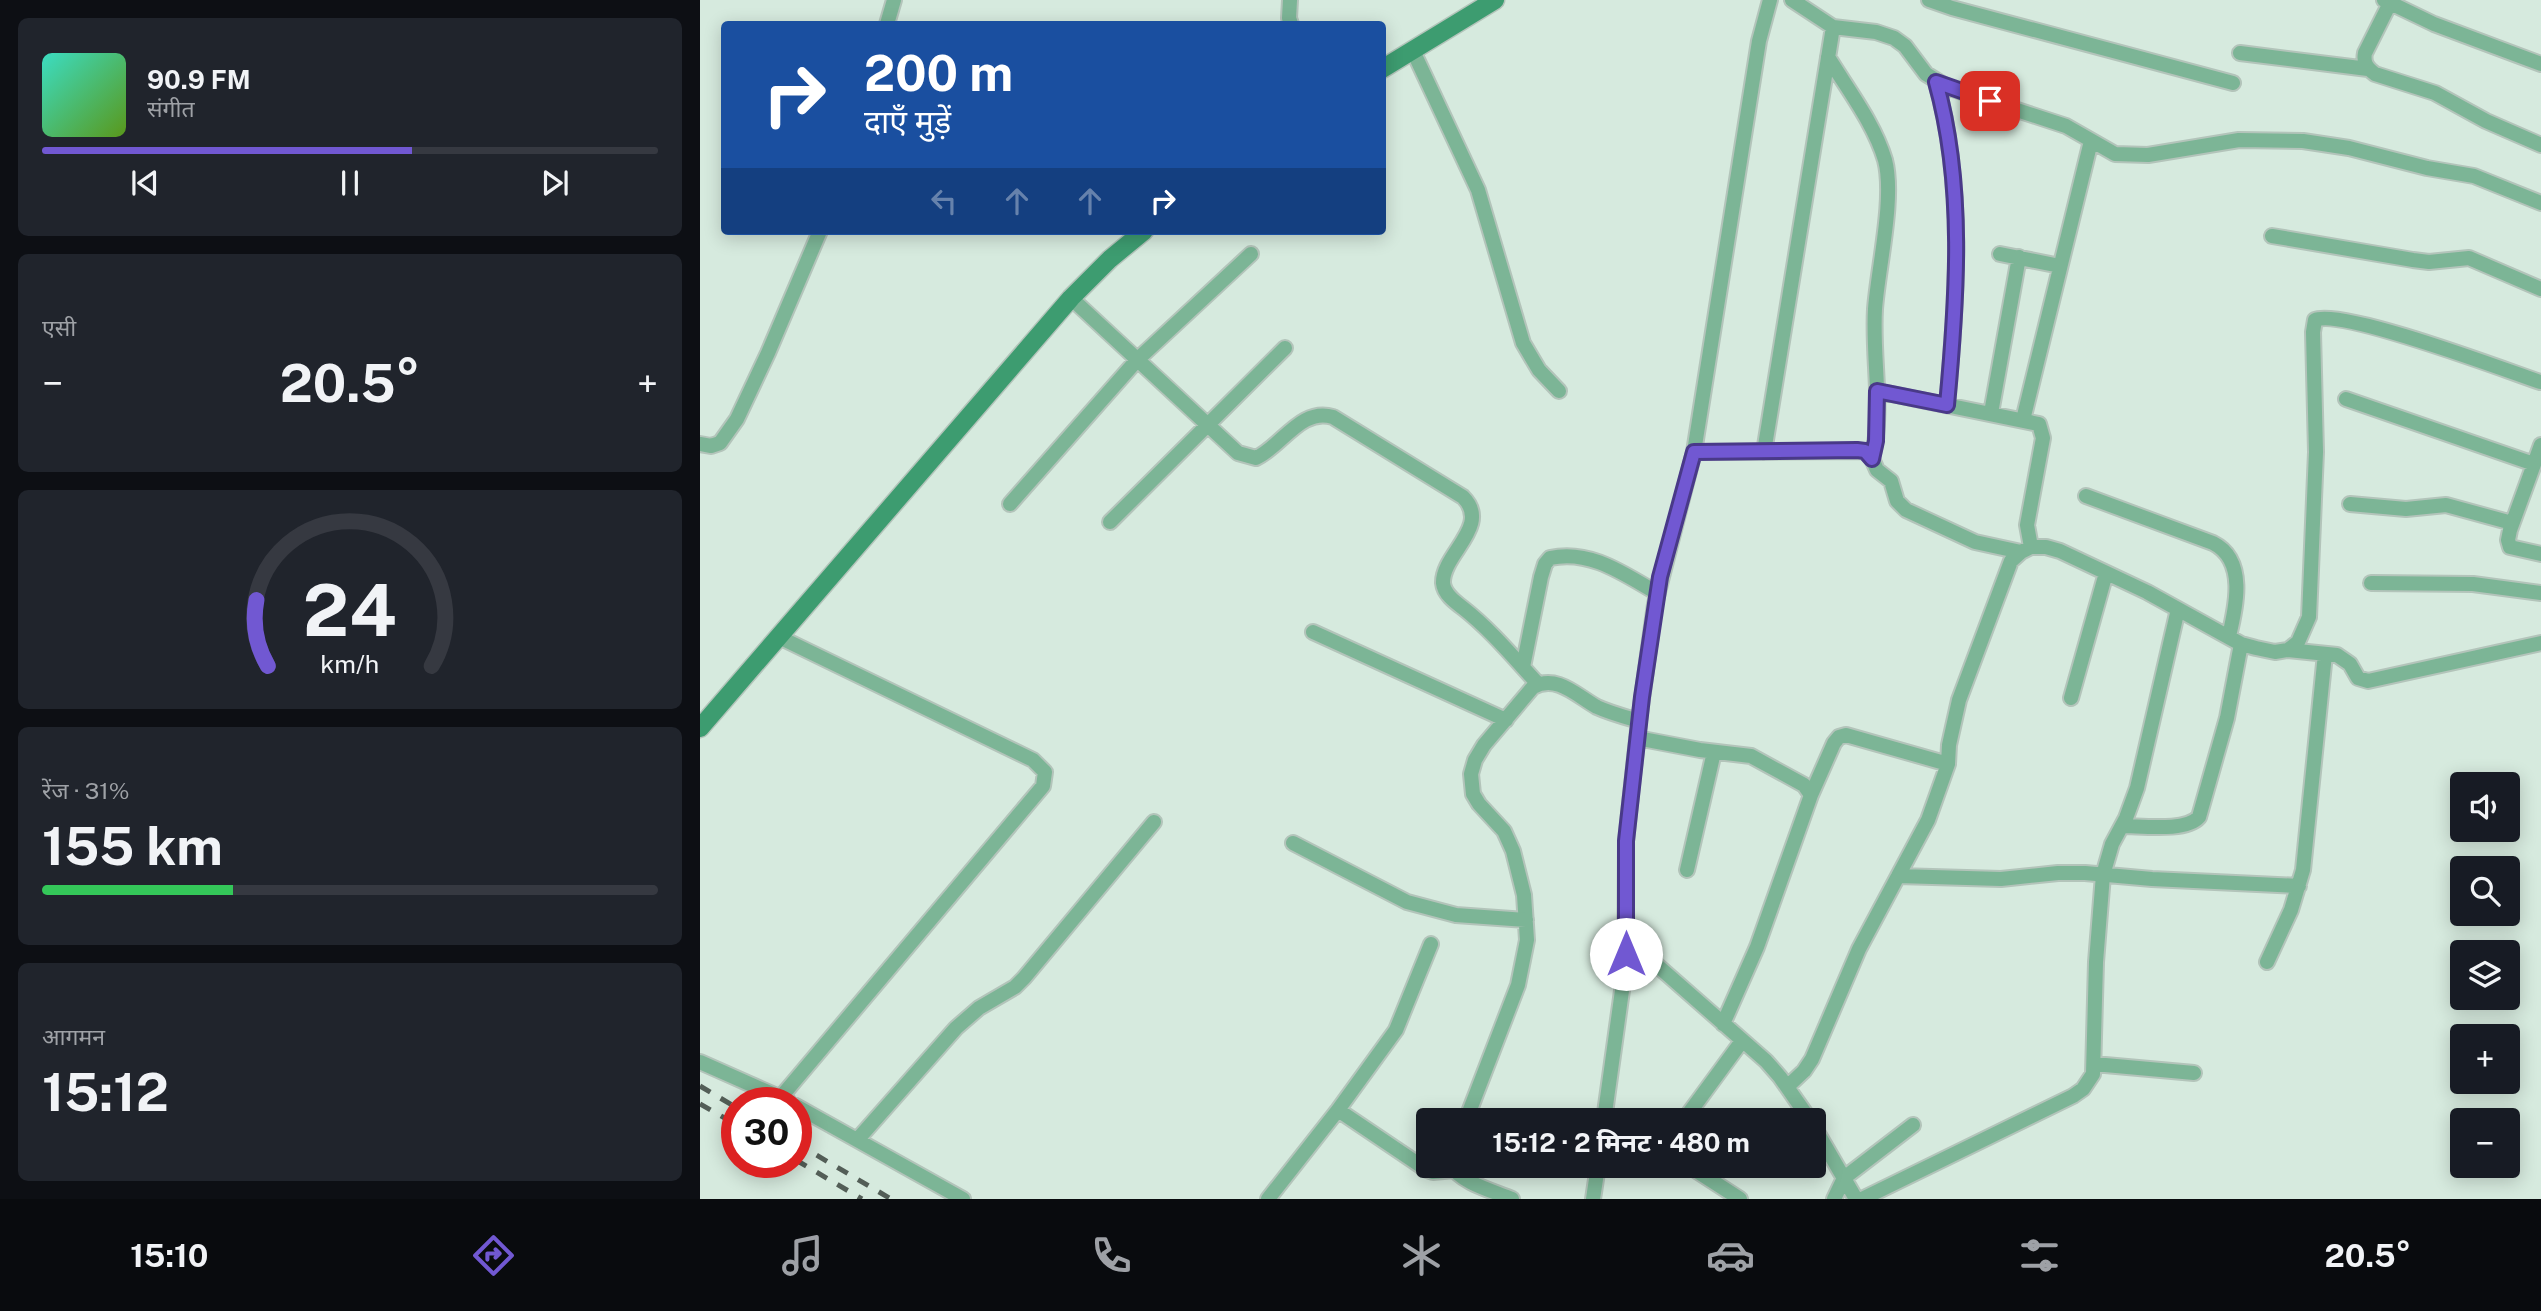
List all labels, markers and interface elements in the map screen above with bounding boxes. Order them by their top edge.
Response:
text: 200 m [864,44,1013,102]
icon: right [749,49,840,140]
text: 90.9 FM [147,64,251,95]
pin [1960,71,2020,131]
icon: arrive [1971,82,2009,120]
text: संगीत [147,95,195,122]
text: दाएँ मुड़ें [864,103,951,140]
icon: previous [126,164,164,202]
icon: pause [331,164,369,202]
icon: next [536,164,574,202]
icon: left [925,182,963,220]
icon: ahead [998,182,1036,220]
icon: ahead [1071,182,1109,220]
icon: right [1144,182,1182,220]
text: एसी [42,314,76,341]
text: 20.5° [280,353,420,414]
text: − [42,361,63,406]
text: + [637,361,658,406]
text: 24 [303,567,397,652]
text: km/h [321,648,379,678]
map controls [2450,772,2520,1178]
button: sound [2450,772,2520,842]
text: रेंज · 31% [42,777,129,804]
text: 155 km [42,816,223,877]
button: search [2450,856,2520,926]
position arrow [1589,917,1663,991]
button: layers [2450,940,2520,1010]
text: आगमन [42,1023,105,1050]
button: + [2450,1024,2520,1094]
text: 15:12 [42,1062,169,1123]
speed limit sign: 30 [721,1087,812,1178]
button: − [2450,1108,2520,1178]
text: 15:12 · 2 मिनट · 480 m [1492,1127,1750,1158]
icon: directions [469,1231,518,1280]
icon: music [778,1231,827,1280]
icon: phone [1087,1231,1136,1280]
icon: climate [1397,1231,1446,1280]
icon: car [1706,1231,1755,1280]
icon: filters [2015,1231,2064,1280]
text: 15:10 [130,1237,208,1274]
text: 20.5° [2324,1237,2411,1274]

